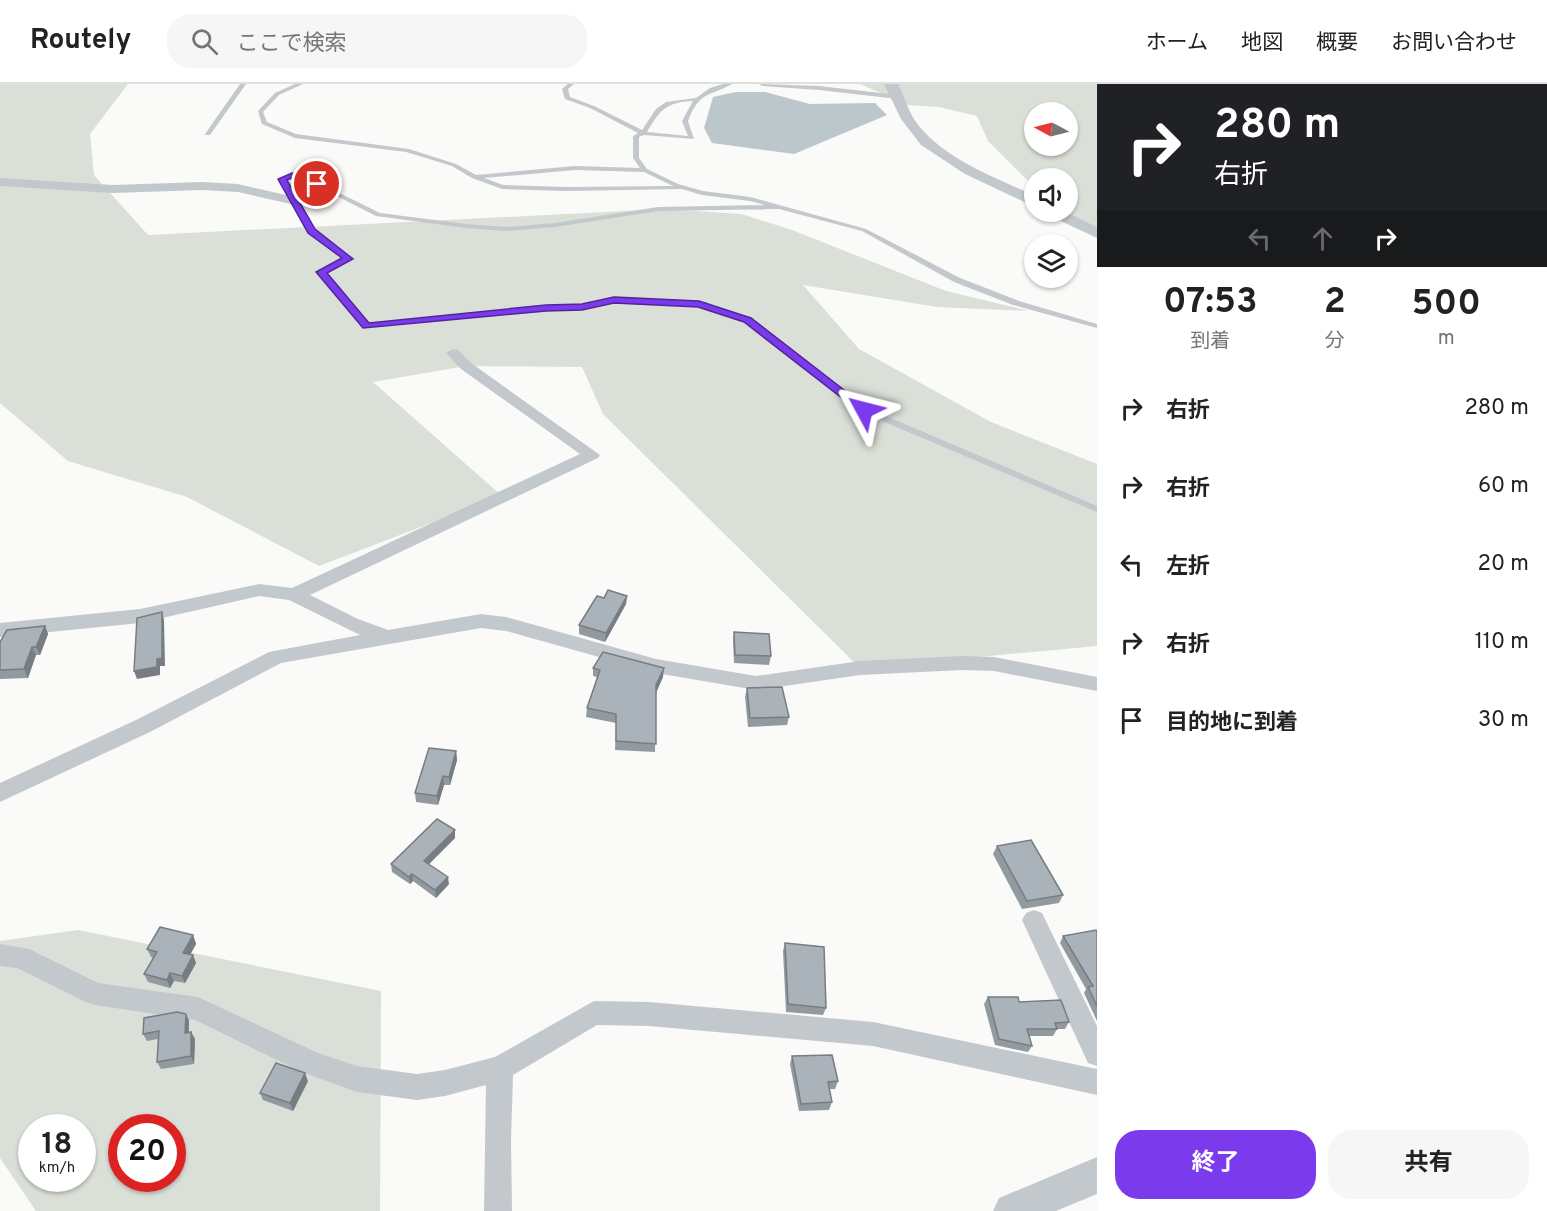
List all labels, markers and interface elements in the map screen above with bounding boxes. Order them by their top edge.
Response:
search box [167,14,587,68]
text: Routely [30,23,131,59]
icon: search [188,25,221,58]
text: ホーム [1146,30,1208,57]
text: 地図 [1241,30,1283,57]
text: 概要 [1316,30,1358,57]
text: お問い合わせ [1391,30,1517,57]
text: ここで検索 [236,31,346,58]
text: 280 m [1214,100,1340,153]
north arrow [1024,102,1078,156]
map controls [1024,102,1078,288]
icon: right [1115,108,1193,186]
pin [291,158,342,209]
text: 右折 [1214,159,1268,193]
icon: arrive [300,167,333,200]
button: sound [1024,168,1078,222]
icon: left [1243,222,1276,255]
icon: ahead [1306,222,1339,255]
icon: right [1369,222,1402,255]
button: layers [1024,234,1078,288]
text: 07:53 [1163,280,1258,326]
text: 2 [1324,280,1346,326]
text: 500 [1412,282,1481,328]
text: m [1438,326,1455,352]
text: 到着 [1190,329,1230,355]
text: 分 [1325,329,1345,355]
position arrow [832,378,896,442]
icon: right [1115,392,1148,425]
text: 280 m [1464,395,1529,422]
text: 右折 [1166,398,1210,425]
icon: right [1115,470,1148,503]
text: 60 m [1478,473,1529,500]
text: 右折 [1166,476,1210,503]
icon: left [1115,548,1148,581]
text: 20 m [1478,551,1529,578]
text: 左折 [1166,554,1210,581]
icon: right [1115,626,1148,659]
text: 110 m [1475,629,1529,656]
text: 右折 [1166,632,1210,659]
icon: arrive [1115,704,1148,737]
text: 30 m [1478,707,1529,734]
text: 目的地に到着 [1166,710,1298,737]
speed limit sign: 20 [108,1114,186,1192]
text: 18 [42,1127,72,1164]
button: 終了 [1115,1130,1316,1199]
button: 共有 [1328,1130,1529,1199]
text: km/h [39,1159,75,1178]

